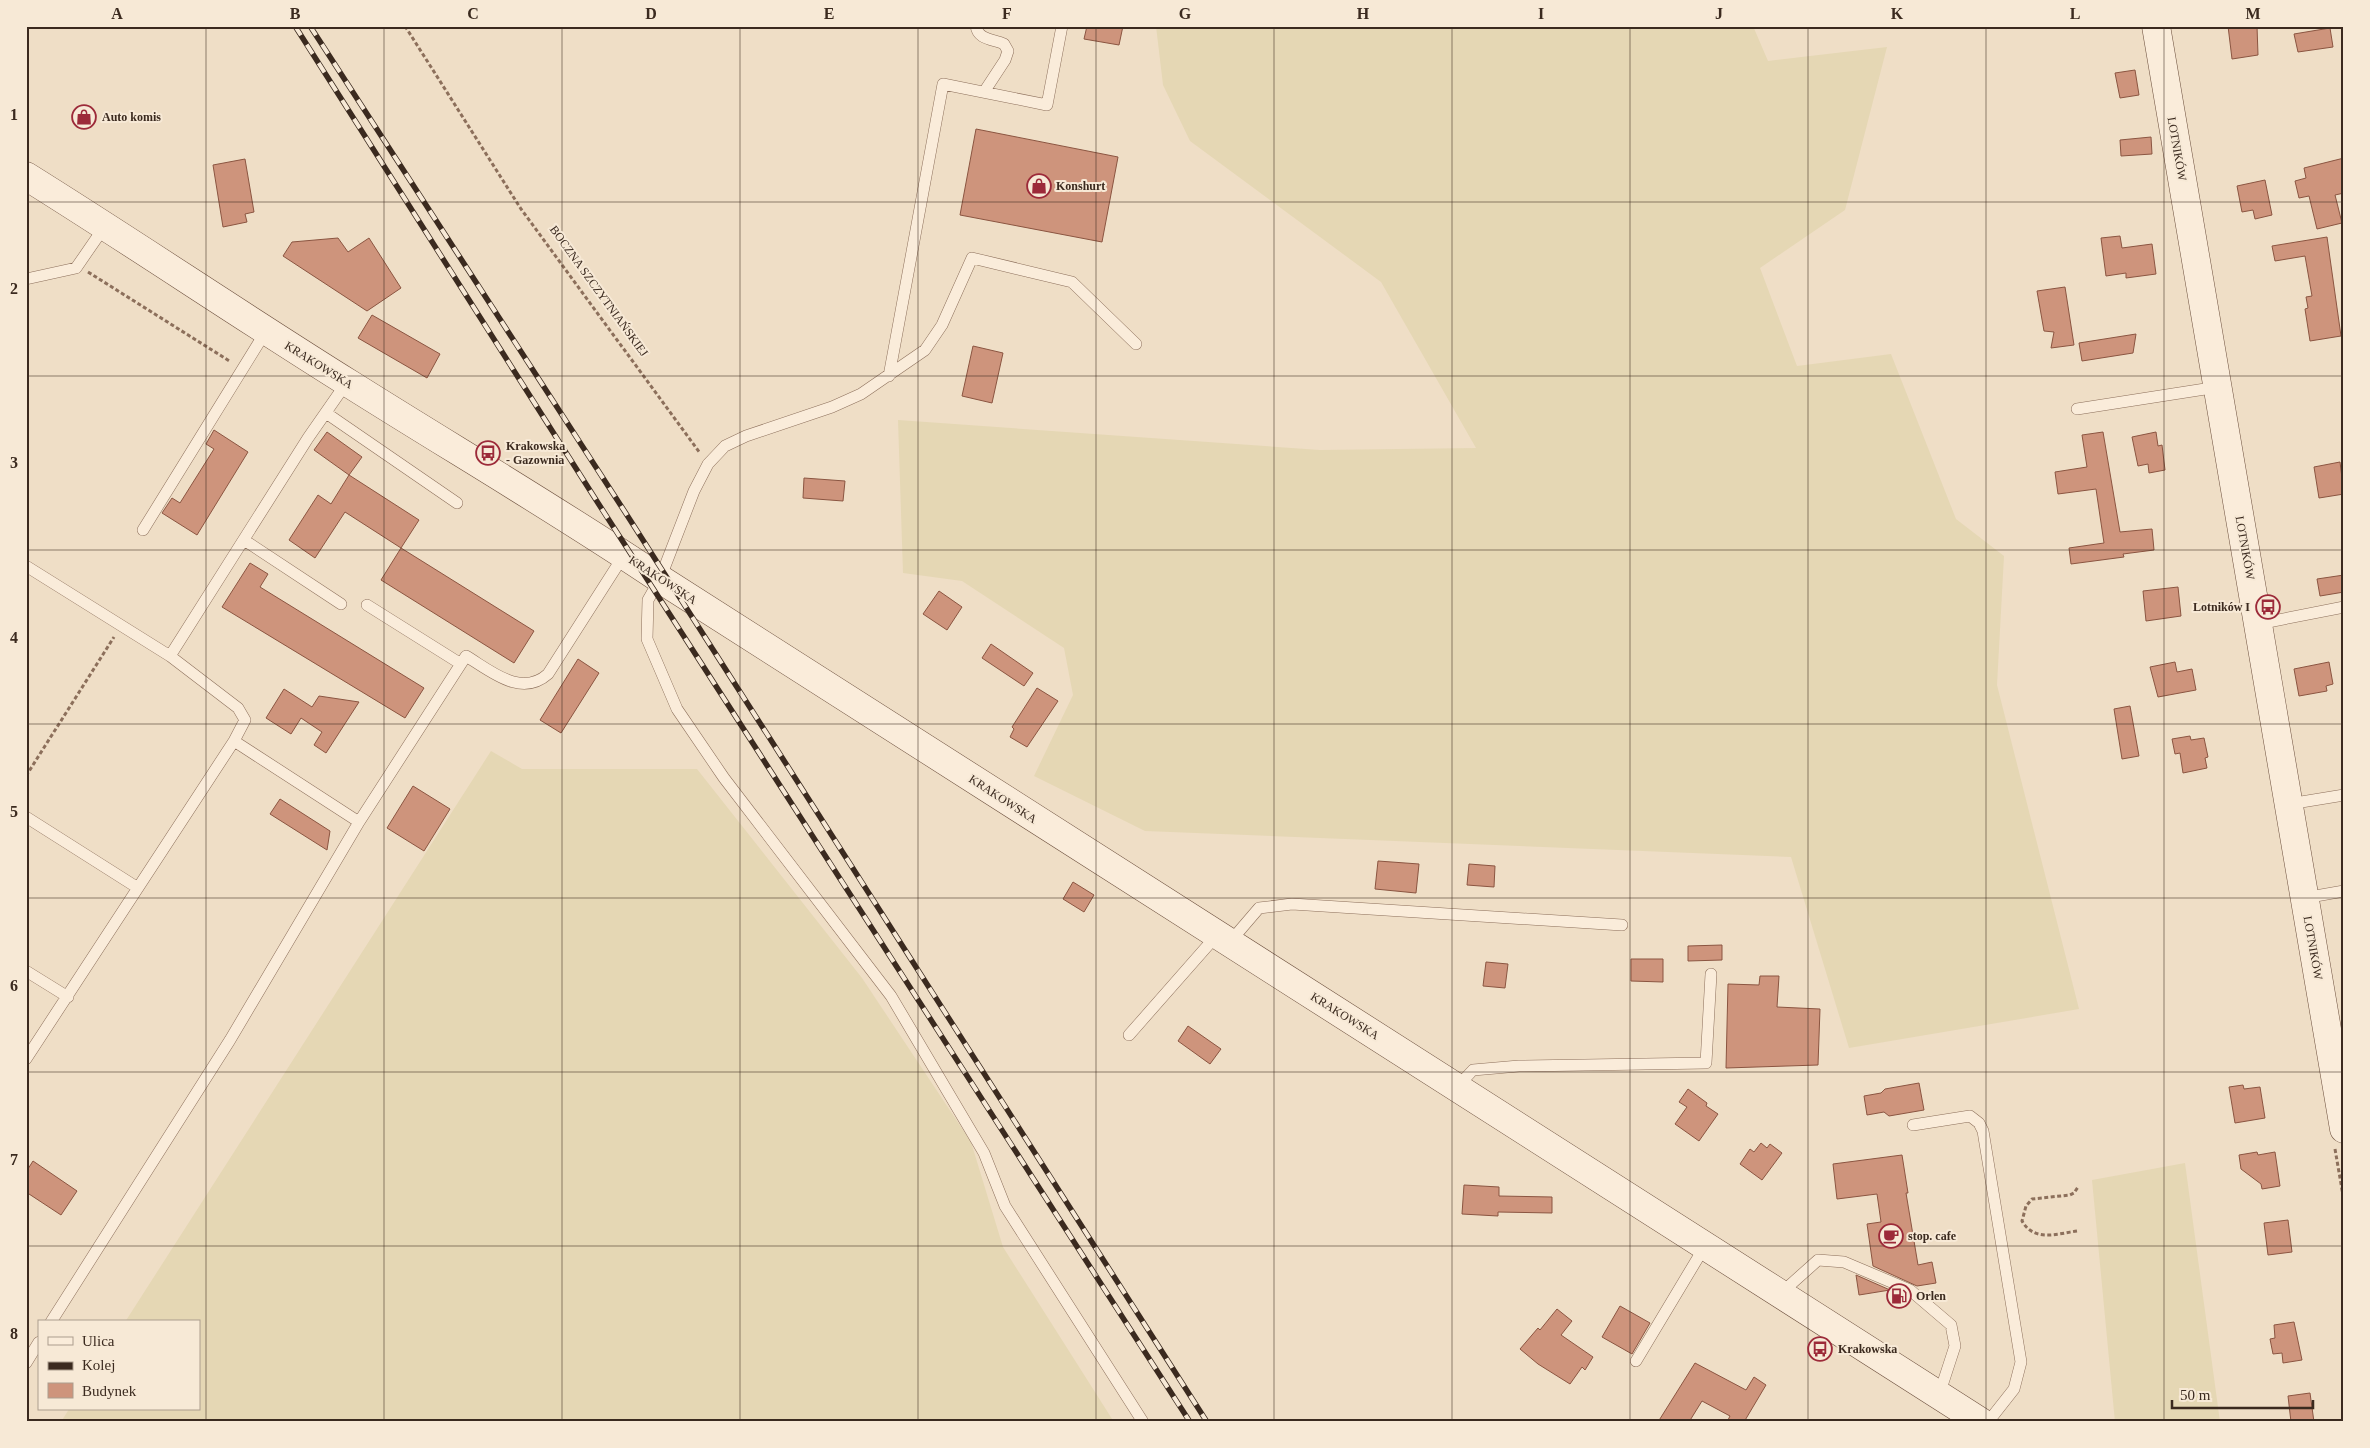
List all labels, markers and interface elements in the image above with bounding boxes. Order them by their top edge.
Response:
text: A [111,5,123,22]
text: B [290,5,301,22]
text: C [467,5,479,22]
text: D [645,5,657,22]
text: E [824,5,834,22]
text: F [1002,5,1012,22]
text: G [1179,5,1192,22]
text: H [1357,5,1370,22]
text: I [1538,5,1544,22]
text: J [1715,5,1723,22]
text: K [1891,5,1904,22]
text: L [2070,5,2080,22]
text: M [2245,5,2261,22]
shop icon: Auto komis [71,104,97,130]
text: 1 [10,106,18,123]
place label: Auto komis [102,110,161,124]
street label: LOTNIKÓW [2164,116,2190,183]
shop icon: Konshurt [1026,173,1052,199]
place label: Konshurt [1056,179,1105,193]
street label: BOCZNA SZCZYTNIAŃSKIEJ [547,223,651,359]
text: 2 [10,280,18,297]
street label: KRAKOWSKA [282,338,356,392]
place label: Krakowska - Gazownia [506,439,565,467]
bus stop icon: Krakowska - Gazownia [475,440,501,466]
text: 3 [10,454,18,471]
street label: LOTNIKÓW [2232,515,2258,582]
street label: KRAKOWSKA [626,553,700,607]
bus stop icon: Lotników I [2255,594,2281,620]
place label: Lotników I [2193,600,2250,614]
text: 4 [10,629,18,646]
street label: KRAKOWSKA [966,772,1040,826]
text: 5 [10,803,18,820]
street label: LOTNIKÓW [2300,915,2326,982]
text: 6 [10,977,18,994]
street label: KRAKOWSKA [1308,989,1382,1043]
text: 7 [10,1151,18,1168]
cafe icon: stop. cafe [1878,1223,1904,1249]
place label: stop. cafe [1908,1229,1957,1243]
fuel station icon: Orlen [1886,1283,1912,1309]
place label: Orlen [1916,1289,1946,1303]
legend [38,1320,200,1410]
text: 8 [10,1325,18,1342]
text: Ulica [82,1333,115,1349]
bus stop icon: Krakowska [1807,1336,1833,1362]
place label: Krakowska [1838,1342,1897,1356]
text: Kolej [82,1357,115,1373]
scale bar [2172,1378,2314,1410]
text: Budynek [82,1383,137,1399]
text: 50 m [2180,1387,2211,1403]

